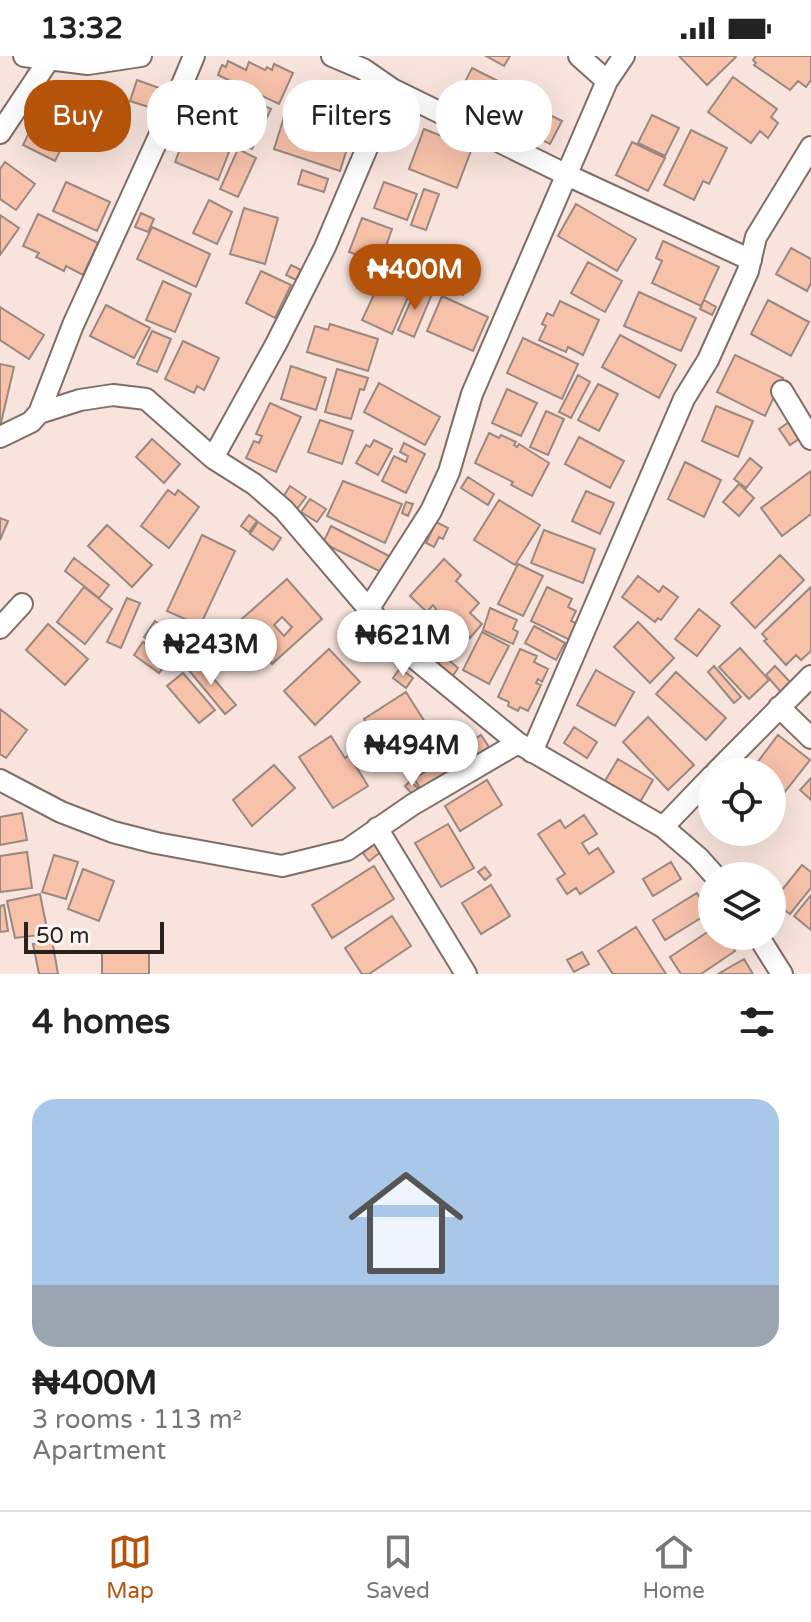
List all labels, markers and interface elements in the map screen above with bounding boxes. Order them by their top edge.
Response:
text: 13:32 [40,10,123,47]
chip: Buy [24,80,131,152]
chip: Rent [147,80,267,152]
chip: Filters [283,80,420,152]
chip: New [436,80,552,152]
pin: ₦400M [359,244,471,312]
text: ₦400M [367,254,463,285]
pin: ₦621M [347,610,459,678]
pin: ₦243M [155,619,267,687]
text: ₦621M [355,620,451,651]
text: ₦243M [163,629,259,660]
pin: ₦494M [356,720,468,788]
text: ₦494M [364,730,460,761]
map controls [698,758,786,950]
button: locate [698,758,786,846]
button: layers [698,862,786,950]
scale bar [24,918,164,954]
text: 50 m [36,923,90,949]
icon: filters [735,1000,779,1044]
text: 4 homes [32,1002,170,1043]
icon: home [334,1151,478,1295]
text: ₦400M [32,1363,157,1404]
text: 3 rooms · 113 m² [32,1404,242,1435]
text: Apartment [32,1435,166,1466]
tab: Map [106,1530,154,1604]
tab: Saved [366,1530,430,1604]
tab: Home [642,1530,705,1604]

